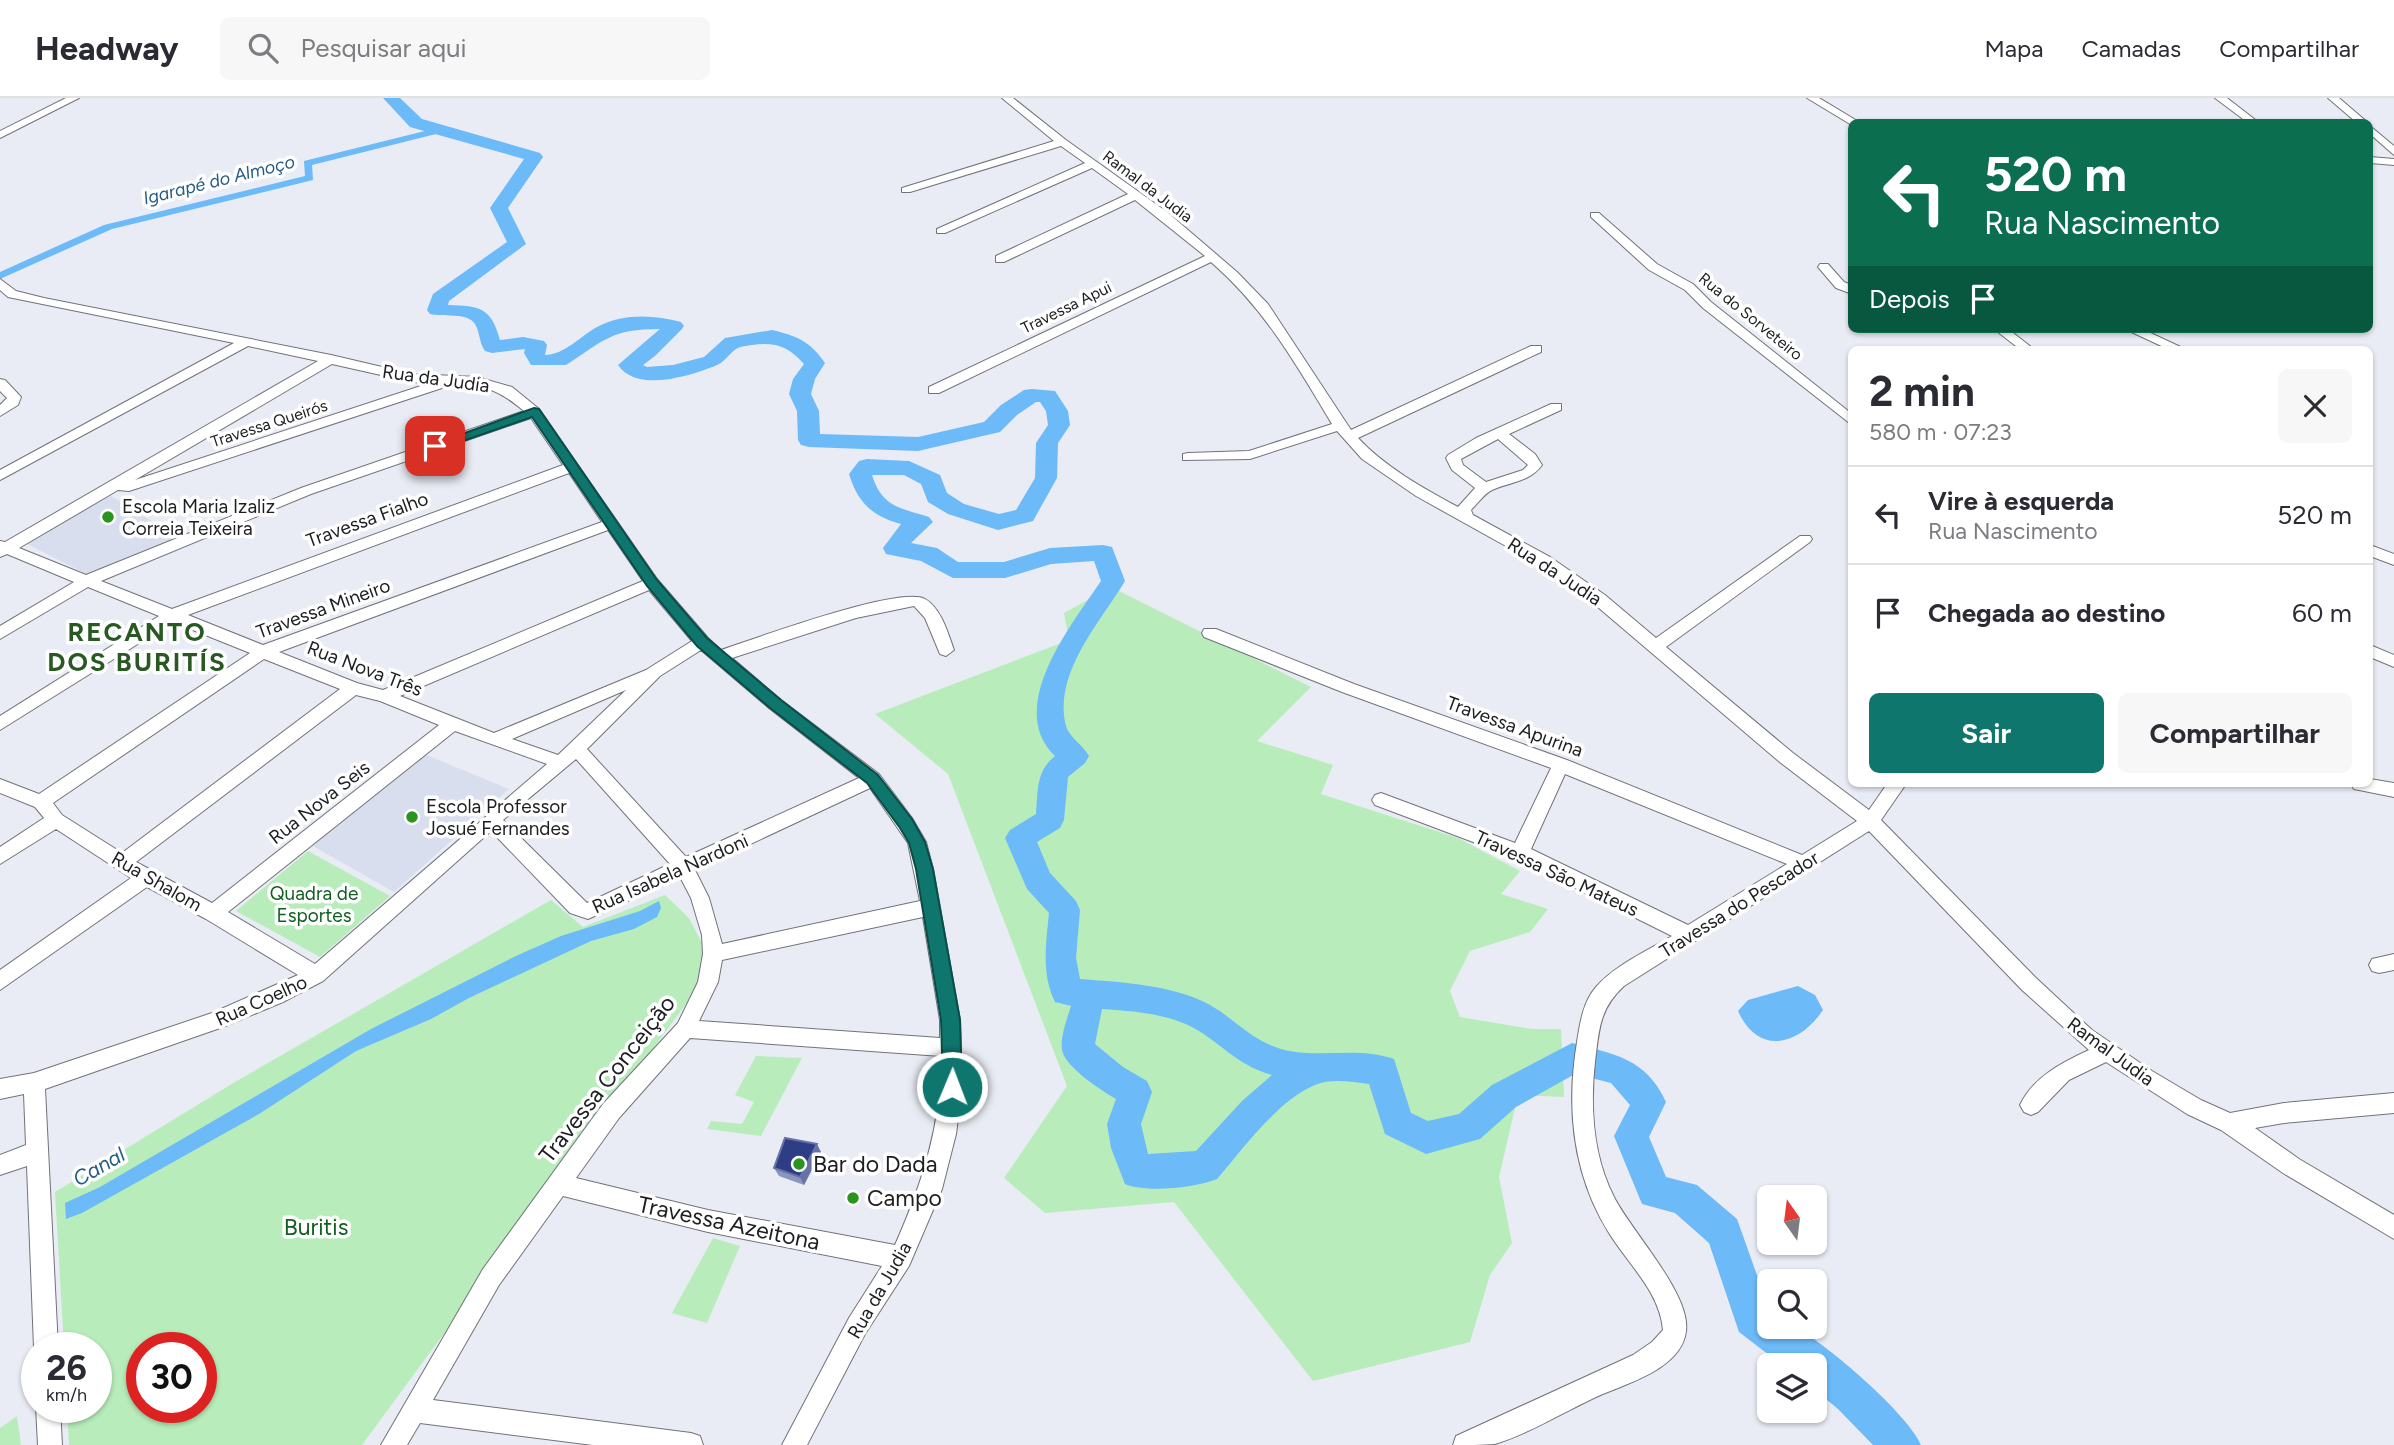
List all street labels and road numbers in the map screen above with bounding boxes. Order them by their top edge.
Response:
street label: Ramal da Judia [1099,147,1196,226]
street label: Rua do Sorveteiro [1695,269,1806,364]
street label: Travessa Apui [1018,277,1115,338]
street label: Rua da Judia [381,360,491,397]
street label: Travessa Queirós [208,396,330,451]
street label: Travessa Fialho [303,487,431,552]
street label: Rua da Judia [1503,532,1606,610]
street label: Travessa Mineiro [253,574,393,643]
street label: Rua Nova Três [304,636,426,701]
street label: Travessa Apurina [1443,691,1586,762]
street label: Rua Nova Seis [264,756,374,849]
street label: Travessa São Mateus [1472,826,1642,921]
street label: Rua Isabela Nardoni [588,829,752,918]
street label: Rua Shalom [108,846,206,916]
street label: Travessa do Pescador [1656,846,1823,963]
street label: Rua Coelho [212,970,311,1031]
street label: Travessa Conceição [533,990,681,1168]
street label: Ramal Judia [2063,1012,2159,1091]
street label: Travessa Azeitona [635,1190,823,1256]
street label: Rua da Judia [842,1238,916,1343]

